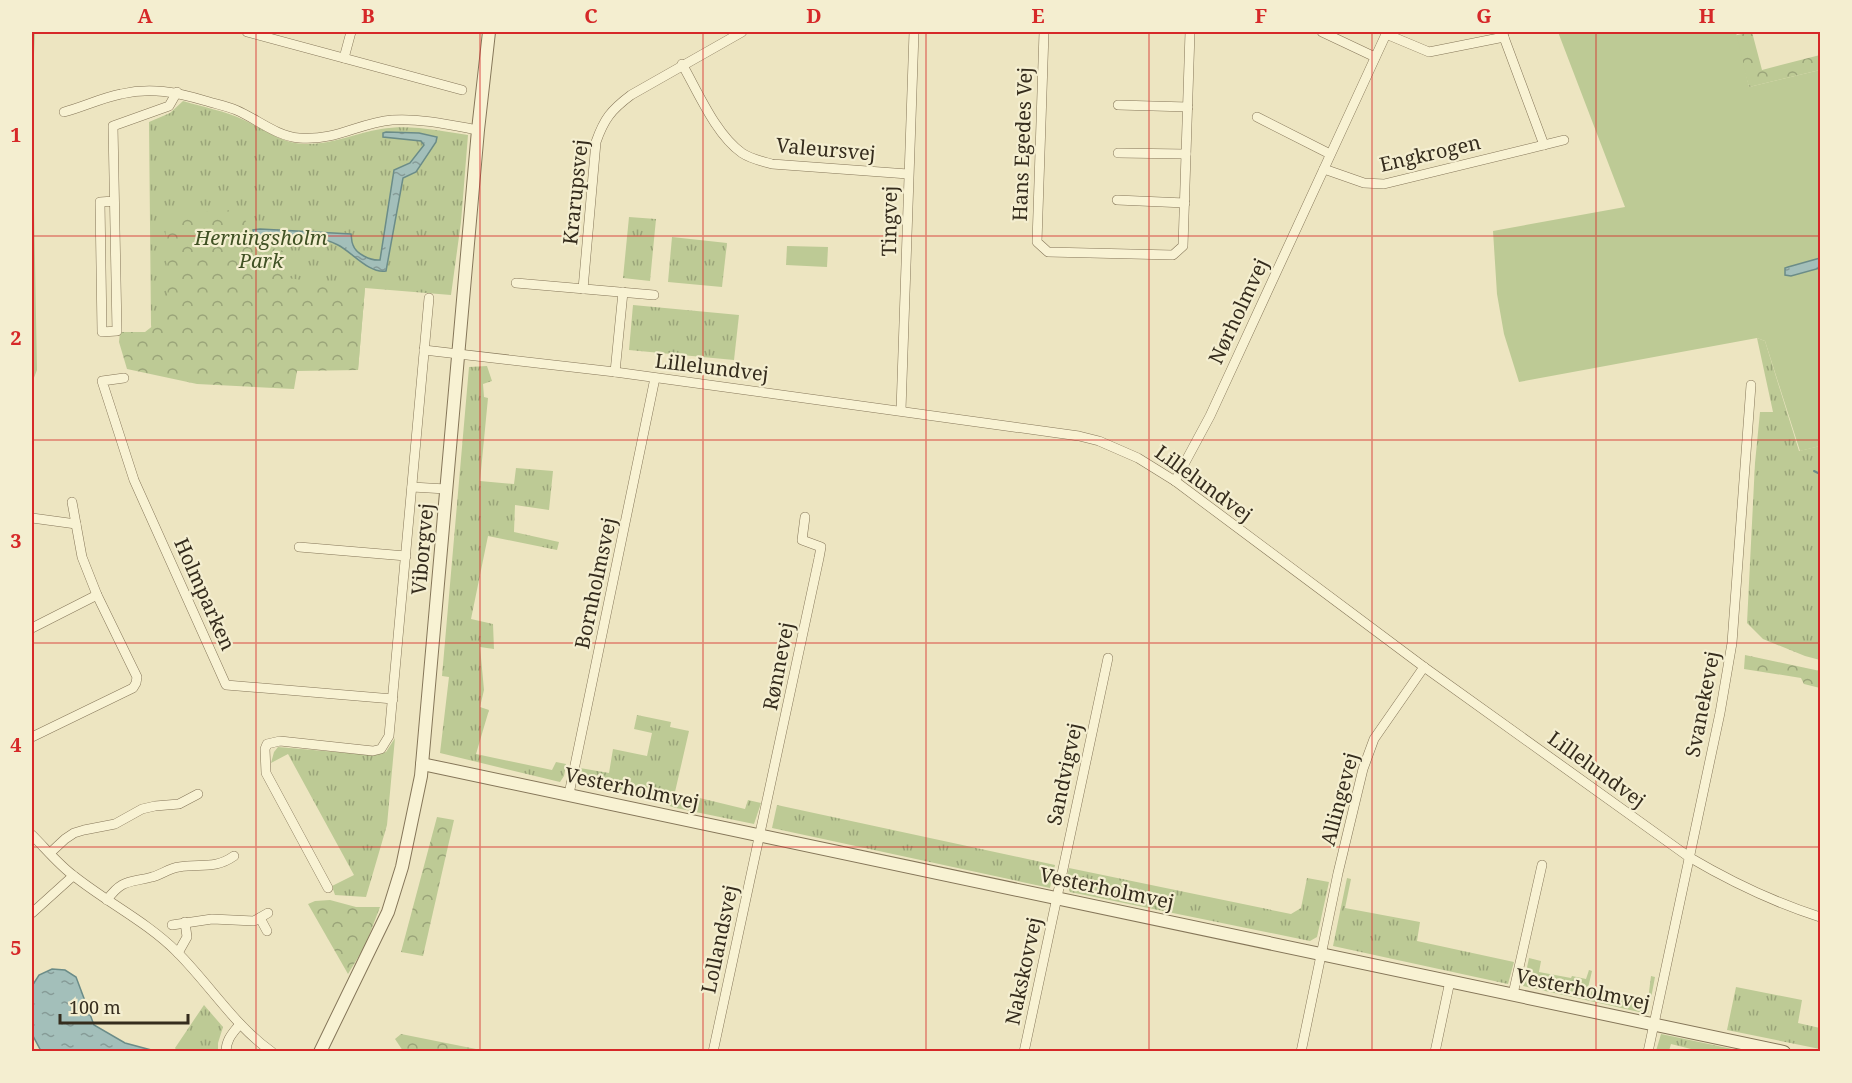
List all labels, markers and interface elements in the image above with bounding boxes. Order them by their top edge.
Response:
text: A [137,2,153,29]
text: B [361,2,375,29]
text: C [584,2,598,29]
text: D [806,2,822,29]
text: E [1031,2,1045,29]
text: F [1255,2,1267,29]
text: G [1476,2,1492,29]
text: H [1699,2,1715,29]
street label: Hans Egedes Vej [1006,66,1038,222]
text: 1 [10,121,22,148]
street label: Engkrogen [1377,128,1483,178]
street label: Valeursvej [775,131,877,167]
street label: Krarupsvej [556,138,594,246]
street label: Tingvej [875,185,903,257]
park label: Herningsholm Park [194,224,328,274]
street label: Nørholmvej [1202,254,1274,368]
text: 2 [10,324,22,351]
street label: Lillelundvej [654,347,770,387]
street label: Lillelundvej [1150,438,1258,528]
street label: Viborgvej [405,502,439,596]
street label: Bornholmsvej [568,515,622,651]
text: 3 [10,527,22,554]
street label: Holmparken [168,534,242,655]
street label: Rønnevej [756,620,800,712]
street label: Svanekevej [1678,649,1726,759]
street label: Sandvigvej [1040,720,1088,828]
street label: Lillelundvej [1543,724,1651,814]
text: 4 [10,731,22,758]
street label: Allingevej [1314,749,1364,849]
street label: Vesterholmvej [562,761,702,815]
street label: Vesterholmvej [1037,861,1177,915]
street label: Lollandsvej [694,882,744,996]
street label: Nakskovvej [998,914,1048,1028]
text: 5 [10,934,22,961]
street label: Vesterholmvej [1513,962,1653,1016]
scale bar [60,987,188,1025]
text: 100 m [69,995,121,1019]

